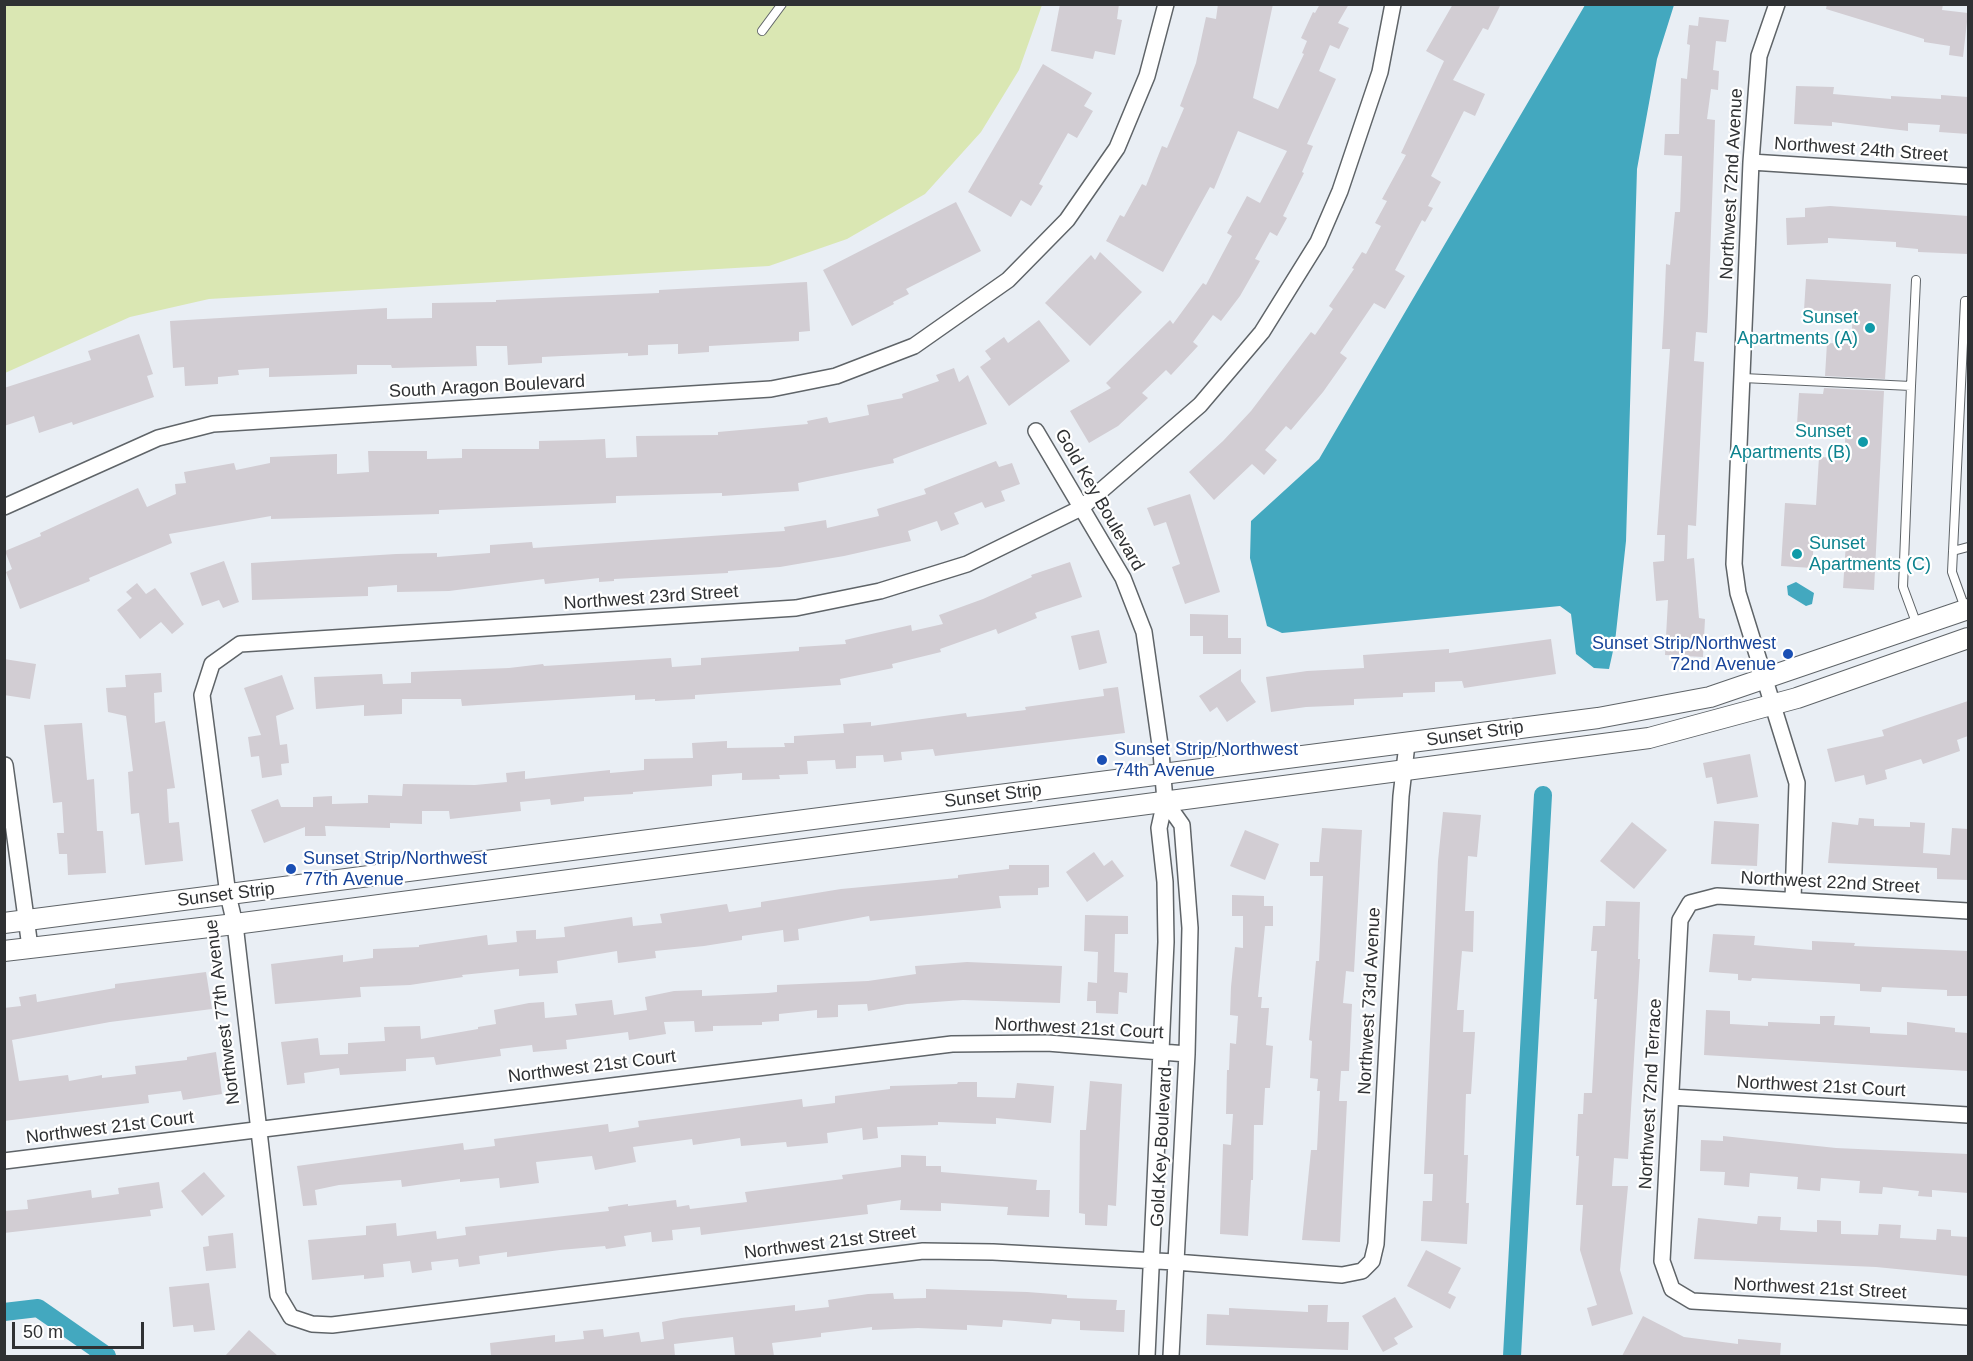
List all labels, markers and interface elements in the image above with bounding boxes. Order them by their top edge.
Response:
street label: Northwest 72nd Avenue [1716,88,1748,280]
street label: Northwest 24th Street [1773,133,1949,167]
place label: Sunset Apartments (A) [1737,307,1858,350]
marker: Sunset Apartments (A) [1863,321,1877,335]
street label: South Aragon Boulevard [389,371,585,403]
place label: Sunset Apartments (B) [1730,421,1851,464]
street label: Gold Key Boulevard [1050,425,1148,575]
marker: Sunset Apartments (B) [1856,435,1870,449]
place label: Sunset Apartments (C) [1809,533,1931,576]
marker: Sunset Apartments (C) [1790,547,1804,561]
street label: Northwest 23rd Street [563,581,739,615]
place label: Sunset Strip/Northwest 72nd Avenue [1592,633,1776,676]
marker: Sunset Strip/Northwest 72nd Avenue [1781,647,1795,661]
street label: Sunset Strip [1425,716,1525,752]
place label: Sunset Strip/Northwest 74th Avenue [1114,739,1298,782]
marker: Sunset Strip/Northwest 74th Avenue [1095,753,1109,767]
street label: Sunset Strip [943,779,1043,813]
place label: Sunset Strip/Northwest 77th Avenue [303,848,487,890]
marker: Sunset Strip/Northwest 77th Avenue [284,862,298,876]
street label: Northwest 22nd Street [1740,868,1920,898]
street label: Sunset Strip [176,878,276,912]
street label: Northwest 73rd Avenue [1354,907,1386,1095]
street label: Northwest 77th Avenue [201,918,245,1106]
street label: Northwest 72nd Terrace [1635,998,1667,1190]
street label: Northwest 21st Court [994,1014,1164,1044]
street label: Northwest 21st Court [507,1046,677,1088]
street label: Gold Key Boulevard [1147,1066,1177,1228]
street label: Northwest 21st Court [1736,1072,1906,1102]
street label: Northwest 21st Court [25,1107,195,1149]
street label: Northwest 21st Street [743,1222,917,1264]
street label: Northwest 21st Street [1733,1274,1907,1304]
scale bar [15,1310,147,1348]
text: 50 m [23,1322,63,1342]

